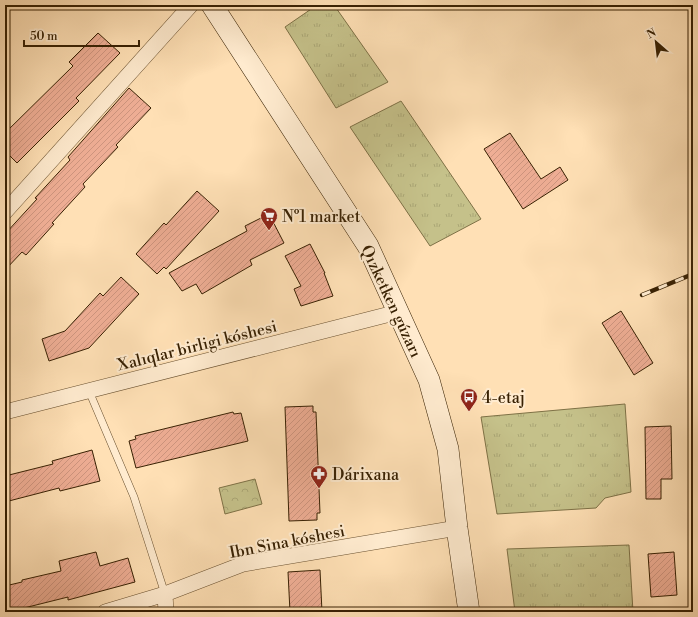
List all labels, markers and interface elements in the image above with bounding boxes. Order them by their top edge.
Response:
scale bar [24,22,139,48]
north arrow [636,22,676,62]
text: N [645,26,659,42]
text: 50 m [30,29,58,44]
supermarket icon: №1 market [259,206,279,231]
place label: №1 market [282,207,361,227]
street label: Qızketken gúzarı [356,242,426,361]
street label: Xalıqlar birligi kóshesi [114,316,279,376]
bus stop icon: 4-etaj [459,387,479,412]
place label: 4-etaj [482,388,525,408]
pharmacy icon: Dárixana [309,464,329,489]
place label: Dárixana [332,465,400,485]
street label: Ibn Sina kóshesi [228,521,347,563]

